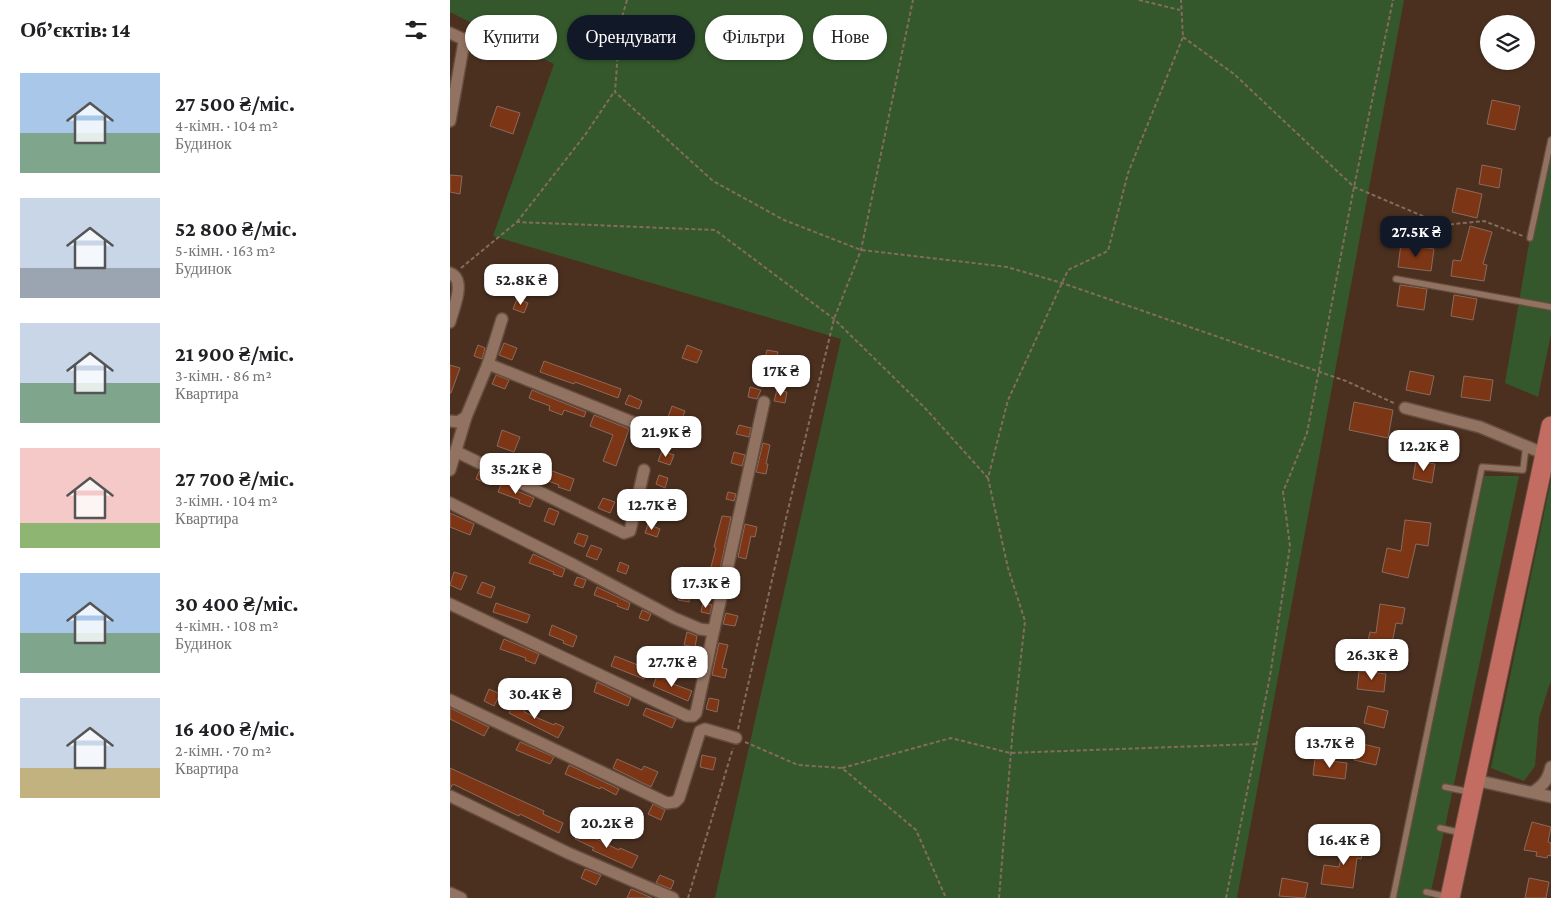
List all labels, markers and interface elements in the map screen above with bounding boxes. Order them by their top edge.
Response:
chip: Купити [465,15,557,60]
chip: Орендувати [567,15,695,60]
chip: Фільтри [705,15,803,60]
chip: Нове [813,15,887,60]
map controls [1480,15,1535,70]
button: layers [1480,15,1535,70]
icon: filters [402,16,430,44]
text: Об’єктів: 14 [20,18,131,42]
text: 27 500 ₴/міс. [175,92,295,116]
icon: home [60,93,120,153]
text: 4-кімн. · 104 m² [175,117,278,134]
text: Будинок [175,135,232,152]
pin: 27.5K ₴ [1370,216,1462,258]
text: 52 800 ₴/міс. [175,217,297,241]
icon: home [60,218,120,278]
text: 27.5K ₴ [1391,223,1441,240]
text: 5-кімн. · 163 m² [175,242,275,259]
text: Будинок [175,260,232,277]
pin: 52.8K ₴ [475,264,567,306]
text: 52.8K ₴ [495,271,547,288]
text: 21 900 ₴/міс. [175,342,294,366]
icon: home [60,343,120,403]
pin: 17K ₴ [746,354,816,397]
text: 17K ₴ [763,362,799,379]
text: 3-кімн. · 86 m² [175,367,272,384]
text: Квартира [175,385,239,402]
pin: 21.9K ₴ [620,416,712,458]
text: 21.9K ₴ [641,423,691,440]
pin: 12.2K ₴ [1378,430,1470,472]
text: 12.2K ₴ [1400,437,1448,454]
pin: 35.2K ₴ [470,452,562,495]
text: 35.2K ₴ [491,460,541,477]
text: 27 700 ₴/міс. [175,467,294,491]
icon: home [60,468,120,528]
pin: 12.7K ₴ [606,488,698,531]
text: 3-кімн. · 104 m² [175,492,277,509]
text: 12.7K ₴ [628,496,676,513]
text: Квартира [175,510,239,527]
pin: 17.3K ₴ [660,566,752,609]
text: 17.3K ₴ [682,574,730,591]
text: 30 400 ₴/міс. [175,592,298,616]
icon: home [60,593,120,653]
text: 4-кімн. · 108 m² [175,617,278,634]
text: Будинок [175,635,232,652]
pin: 26.3K ₴ [1326,638,1418,681]
pin: 27.7K ₴ [626,646,718,688]
text: 26.3K ₴ [1346,646,1398,663]
text: 27.7K ₴ [648,653,696,670]
pin: 30.4K ₴ [489,678,581,720]
text: 30.4K ₴ [509,685,561,702]
text: 16 400 ₴/міс. [175,717,295,741]
icon: home [60,718,120,778]
pin: 13.7K ₴ [1284,726,1376,769]
text: 13.7K ₴ [1306,734,1354,751]
text: 2-кімн. · 70 m² [175,742,271,759]
text: Квартира [175,760,239,777]
pin: 20.2K ₴ [561,806,653,849]
text: 20.2K ₴ [581,814,633,831]
pin: 16.4K ₴ [1298,824,1390,866]
text: 16.4K ₴ [1319,831,1369,848]

